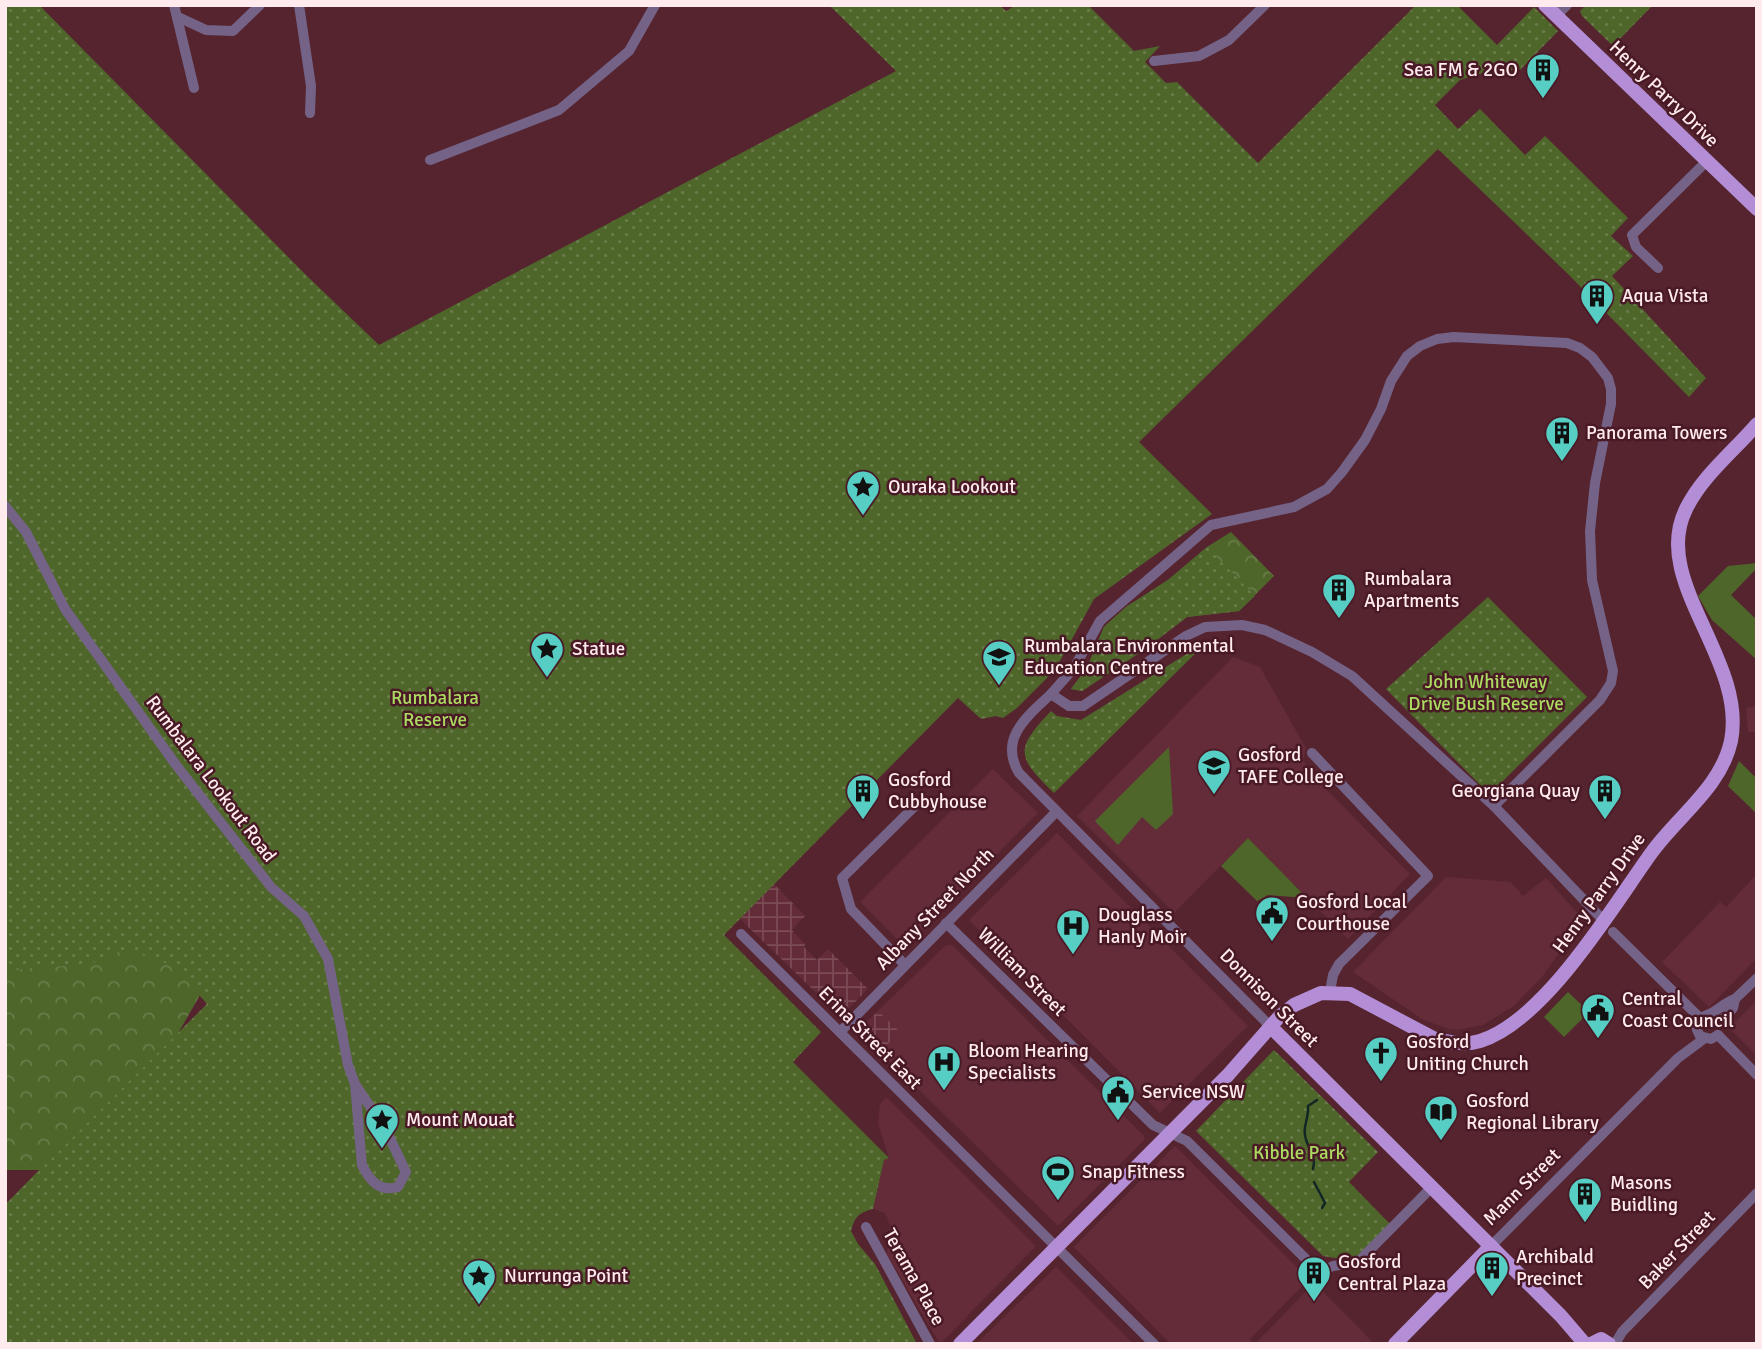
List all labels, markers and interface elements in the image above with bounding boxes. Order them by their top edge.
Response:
street label: Henry Parry Drive [1604,36,1724,152]
building icon: Sea FM & 2GO [1524,51,1562,100]
place label: Sea FM & 2GO [1404,58,1518,82]
building icon: Aqua Vista [1578,277,1616,326]
place label: Aqua Vista [1622,284,1708,308]
building icon: Panorama Towers [1543,414,1581,463]
place label: Panorama Towers [1586,421,1727,445]
place icon: Ouraka Lookout [844,468,882,517]
place label: Ouraka Lookout [888,475,1016,499]
place label: Rumbalara Apartments [1364,567,1459,613]
building icon: Rumbalara Apartments [1320,571,1358,620]
place icon: Statue [528,630,566,679]
place label: Rumbalara Environmental Education Centre [1024,634,1234,680]
place label: Statue [572,637,625,661]
school or university icon: Rumbalara Environmental Education Centre [980,638,1018,687]
park label: John Whiteway Drive Bush Reserve [1408,670,1564,716]
park label: Rumbalara Reserve [391,686,479,732]
street label: Rumbalara Lookout Road [141,691,281,867]
place label: Gosford TAFE College [1238,743,1344,789]
school or university icon: Gosford TAFE College [1195,747,1233,796]
place label: Gosford Cubbyhouse [888,768,987,814]
building icon: Gosford Cubbyhouse [844,772,882,821]
building icon: Georgiana Quay [1586,772,1624,821]
place label: Georgiana Quay [1452,779,1580,803]
street label: Henry Parry Drive [1547,828,1651,958]
street label: Albany Street North [871,843,999,975]
place label: Gosford Local Courthouse [1296,890,1407,936]
public building icon: Gosford Local Courthouse [1253,894,1291,943]
place label: Douglass Hanly Moir [1098,903,1187,949]
hospital icon: Douglass Hanly Moir [1054,907,1092,956]
street label: William Street [973,923,1072,1022]
street label: Donnison Street [1214,943,1324,1053]
street label: Erina Street East [813,981,927,1095]
place label: Central Coast Council [1622,987,1734,1033]
public building icon: Central Coast Council [1579,991,1617,1040]
place label: Gosford Uniting Church [1406,1030,1529,1076]
church icon: Gosford Uniting Church [1362,1034,1400,1083]
place label: Bloom Hearing Specialists [968,1039,1089,1085]
hospital icon: Bloom Hearing Specialists [925,1043,963,1092]
public building icon: Service NSW [1099,1073,1137,1122]
place label: Service NSW [1142,1080,1245,1104]
place label: Gosford Regional Library [1466,1089,1599,1135]
library icon: Gosford Regional Library [1422,1093,1460,1142]
place icon: Mount Mouat [363,1101,401,1150]
place label: Mount Mouat [406,1108,515,1132]
park label: Kibble Park [1253,1141,1346,1165]
street label: Mann Street [1478,1143,1566,1231]
sports icon: Snap Fitness [1039,1153,1077,1202]
place label: Snap Fitness [1082,1160,1185,1184]
place label: Masons Buidling [1610,1171,1678,1217]
building icon: Masons Buidling [1566,1175,1604,1224]
street label: Baker Street [1633,1205,1721,1294]
street label: Terama Place [878,1224,950,1330]
place label: Archibald Precinct [1516,1245,1594,1291]
building icon: Archibald Precinct [1473,1249,1511,1298]
place label: Gosford Central Plaza [1338,1250,1446,1296]
building icon: Gosford Central Plaza [1295,1254,1333,1303]
place icon: Nurrunga Point [460,1257,498,1306]
place label: Nurrunga Point [504,1264,629,1288]

